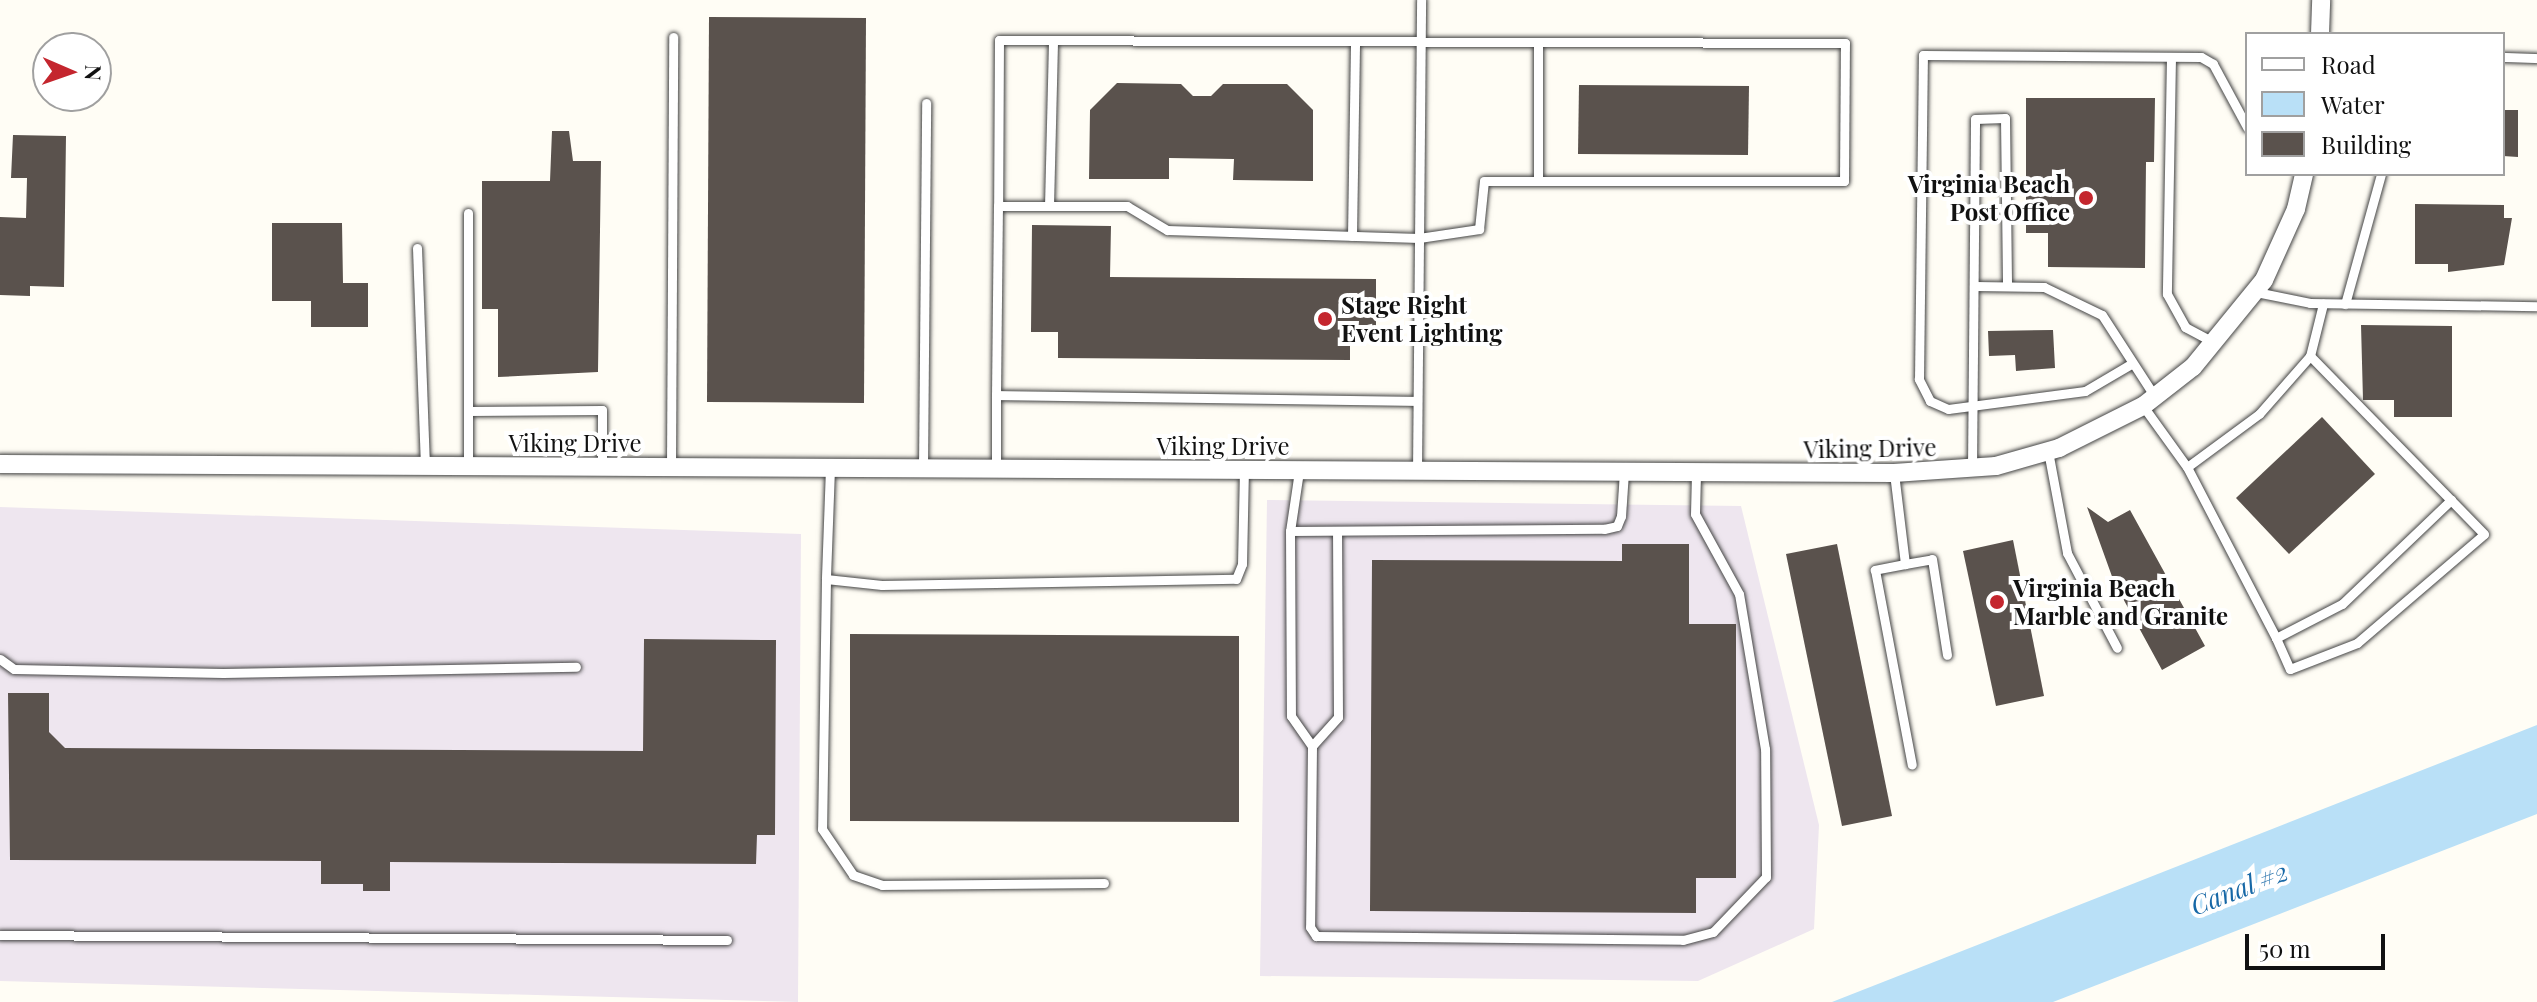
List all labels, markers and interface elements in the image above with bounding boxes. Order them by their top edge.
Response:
north arrow [32,32,112,112]
legend [2245,32,2505,176]
text: Road [2321,48,2376,80]
text: N [79,64,109,81]
text: Water [2321,88,2385,120]
text: Building [2321,128,2411,160]
place label: Virginia Beach Post Office [1908,170,2070,226]
marker: Virginia Beach Post Office [2077,189,2095,207]
place label: Stage Right Event Lighting [1341,291,1503,347]
marker: Stage Right Event Lighting [1316,310,1334,328]
street label: Viking Drive [508,429,642,457]
street label: Viking Drive [1156,432,1290,460]
street label: Viking Drive [1803,432,1937,464]
place label: Virginia Beach Marble and Granite [2013,574,2228,630]
marker: Virginia Beach Marble and Granite [1988,593,2006,611]
water label: Canal #2 [2185,855,2293,921]
scale bar [2249,918,2389,968]
text: 50 m [2259,932,2311,964]

